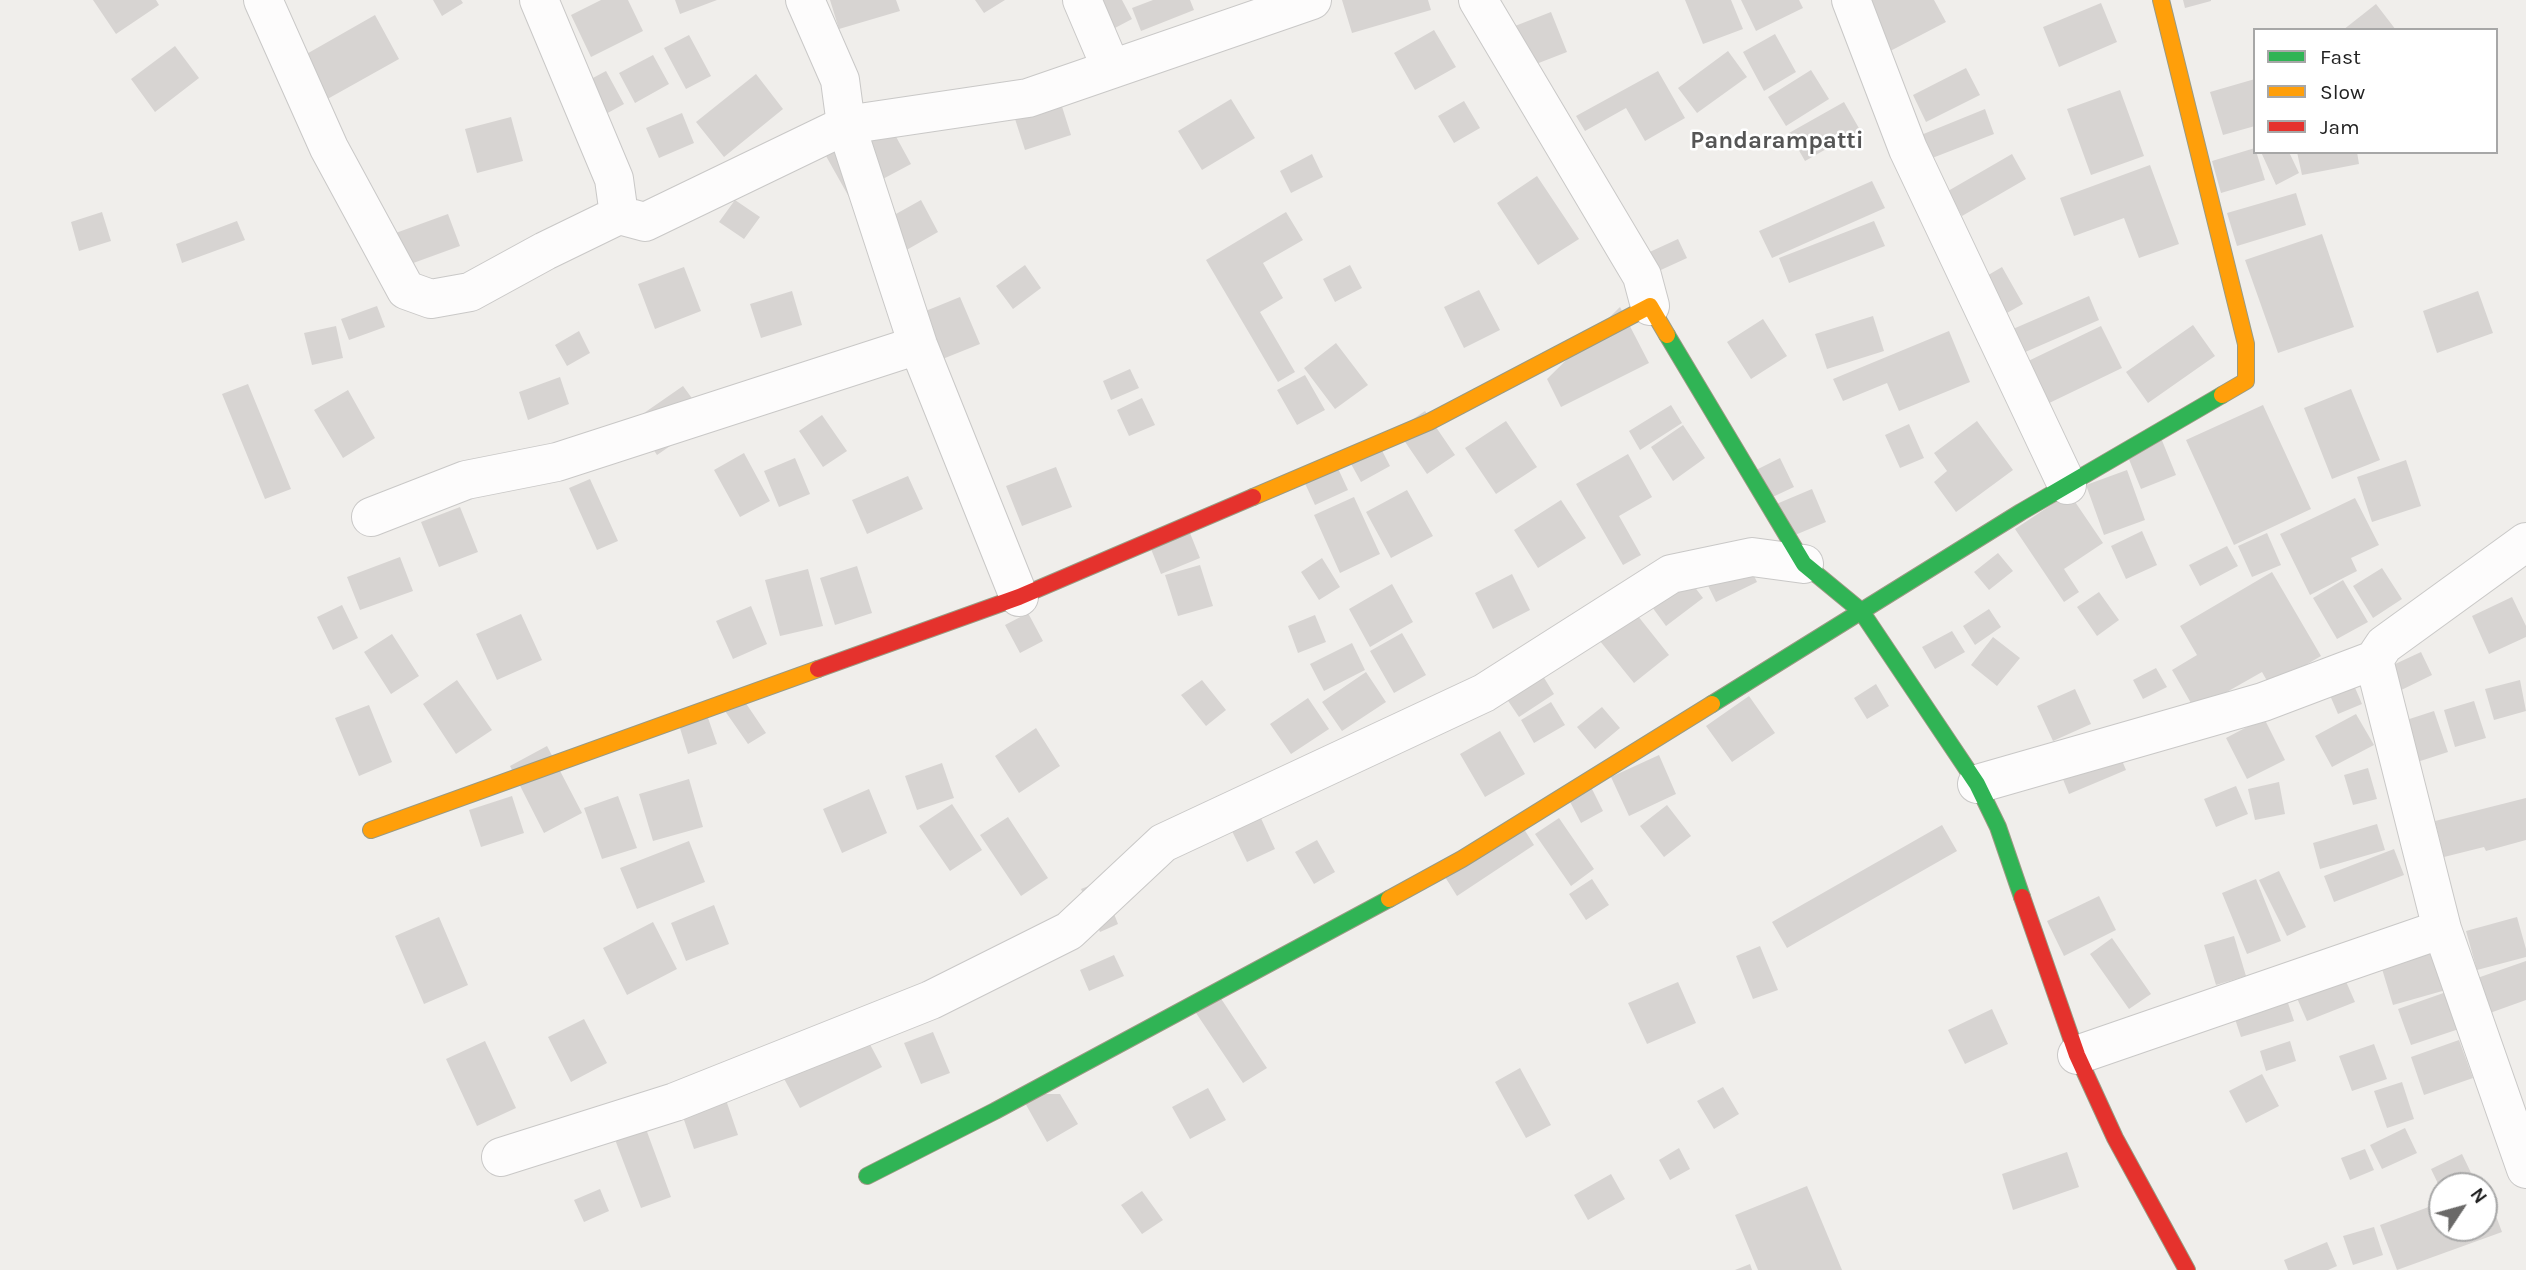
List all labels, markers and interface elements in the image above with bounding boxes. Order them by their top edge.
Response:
legend [2253,28,2498,154]
text: Fast [2320,45,2361,69]
text: Slow [2320,80,2365,104]
text: Jam [2320,115,2360,139]
district label: Pandarampatti [1690,127,1864,155]
north arrow [2428,1172,2498,1242]
text: N [2465,1184,2491,1208]

